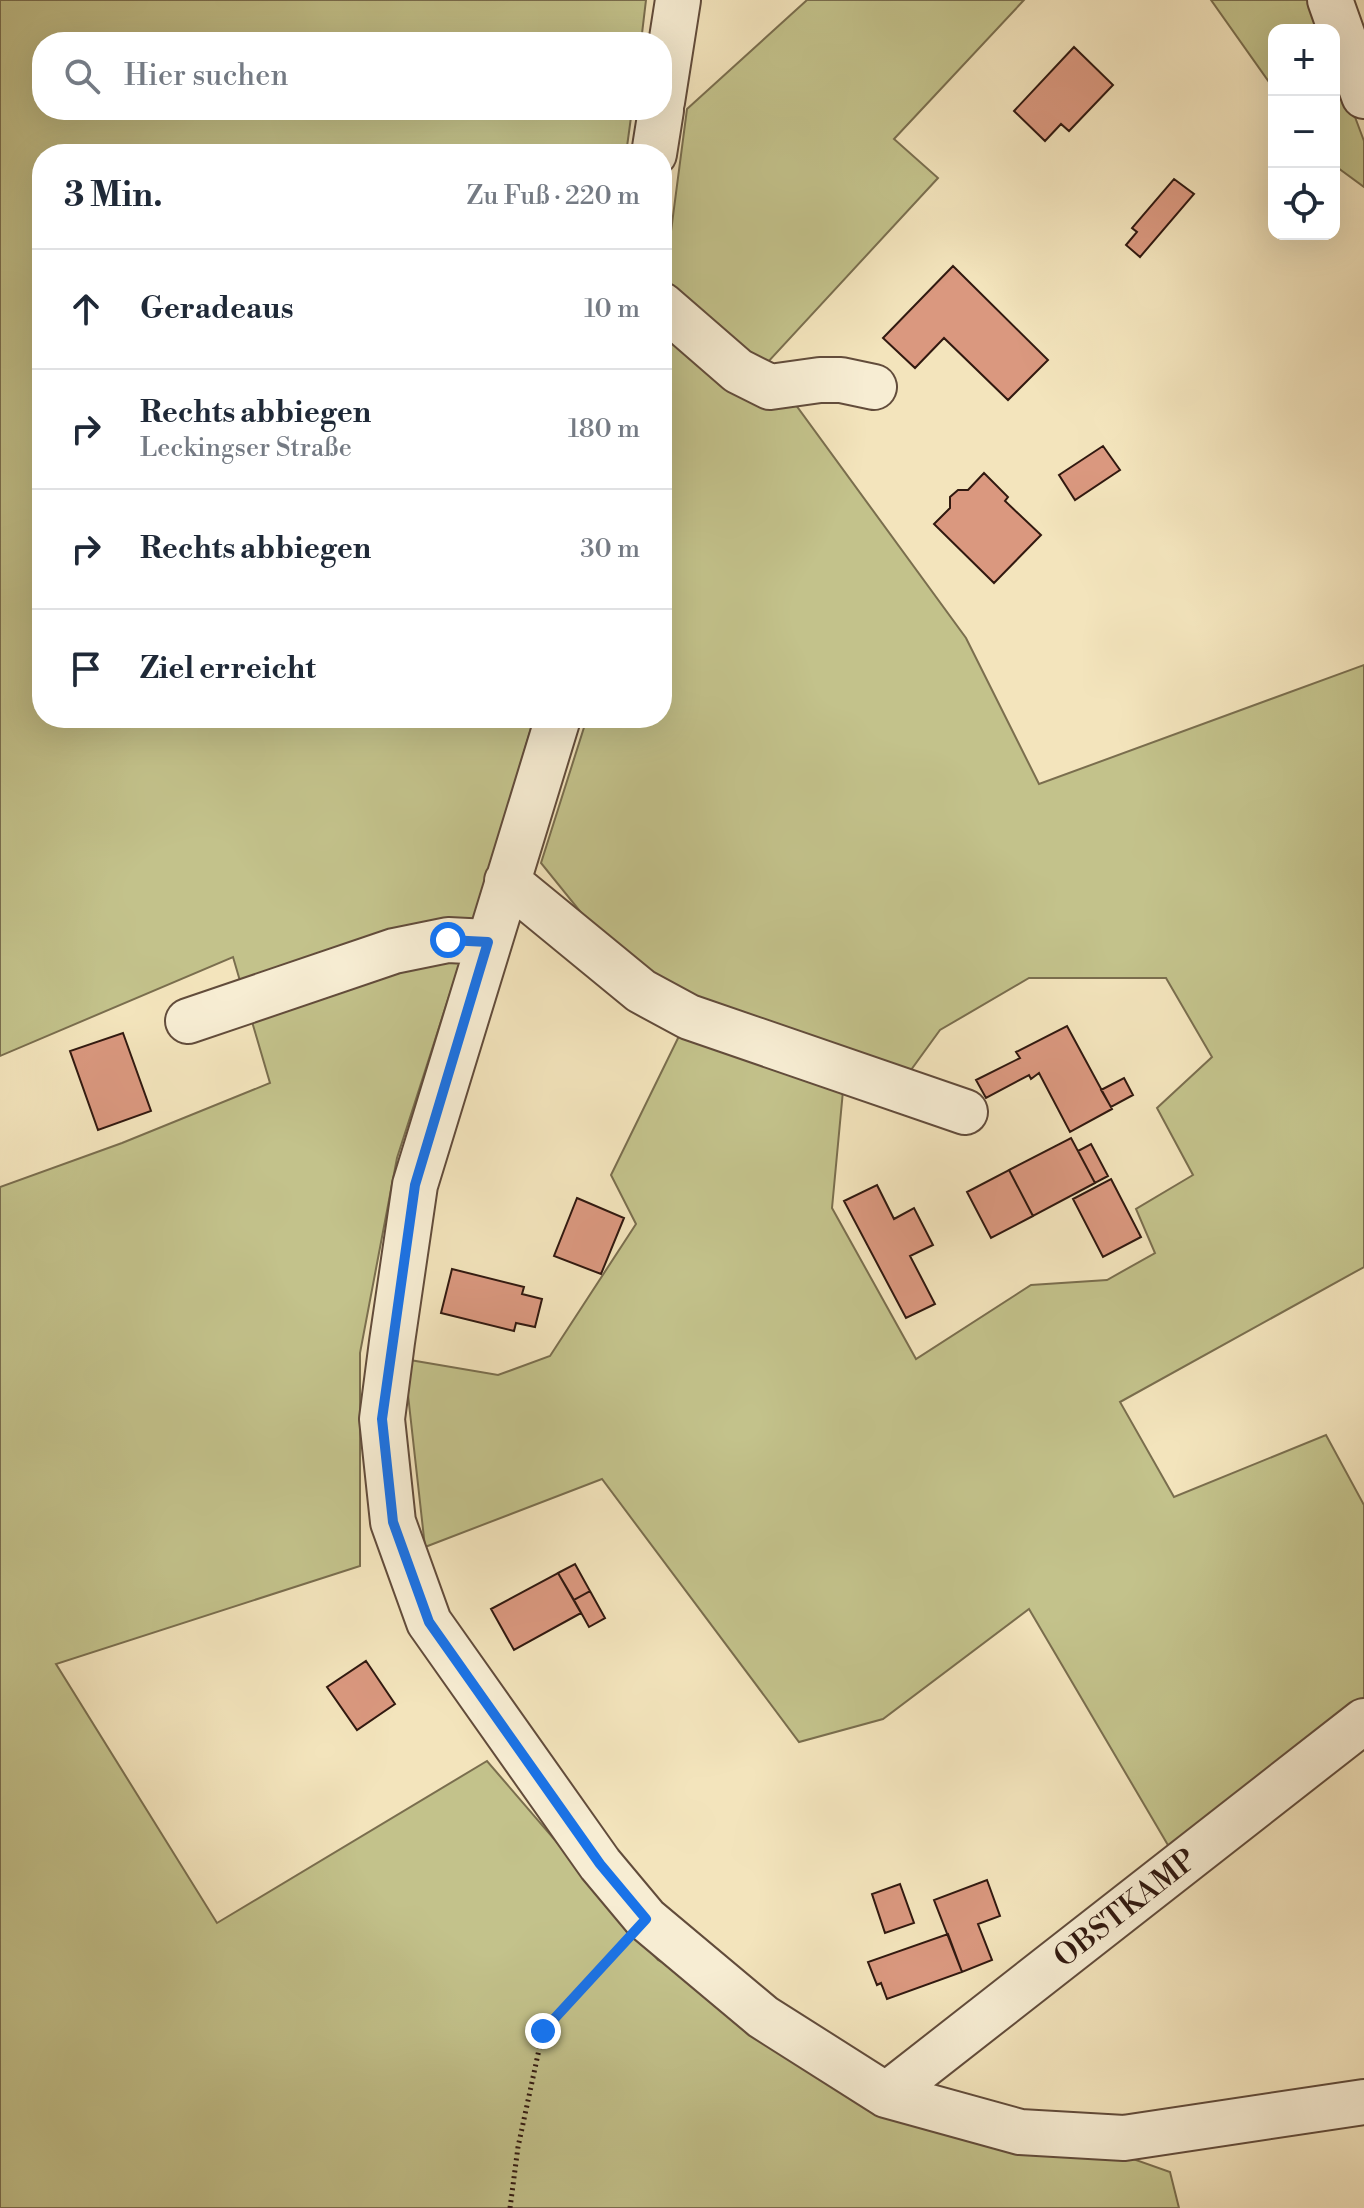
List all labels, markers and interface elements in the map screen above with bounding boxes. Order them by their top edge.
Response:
map controls [1268,24,1340,240]
button: + [1268,24,1340,96]
search box [32,32,672,120]
icon: search [60,54,104,98]
text: Hier suchen [124,57,288,95]
button: − [1268,96,1340,168]
button: locate [1268,168,1340,240]
text: 3 Min. [64,175,162,217]
text: Zu Fuß · 220 m [467,180,640,212]
icon: ahead [64,287,108,331]
text: Geradeaus [140,290,294,328]
text: 10 m [584,293,640,325]
text: Rechts abbiegen [140,394,371,432]
icon: right [64,407,108,451]
text: 180 m [568,413,640,445]
text: Leckingser Straße [140,432,352,464]
icon: right [64,527,108,571]
text: Rechts abbiegen [140,530,371,568]
text: 30 m [580,533,640,565]
icon: arrive [64,647,108,691]
text: Ziel erreicht [140,650,316,688]
route start [430,922,466,958]
street label: OBSTKAMP [1047,1841,1205,1976]
route end [525,2013,561,2049]

